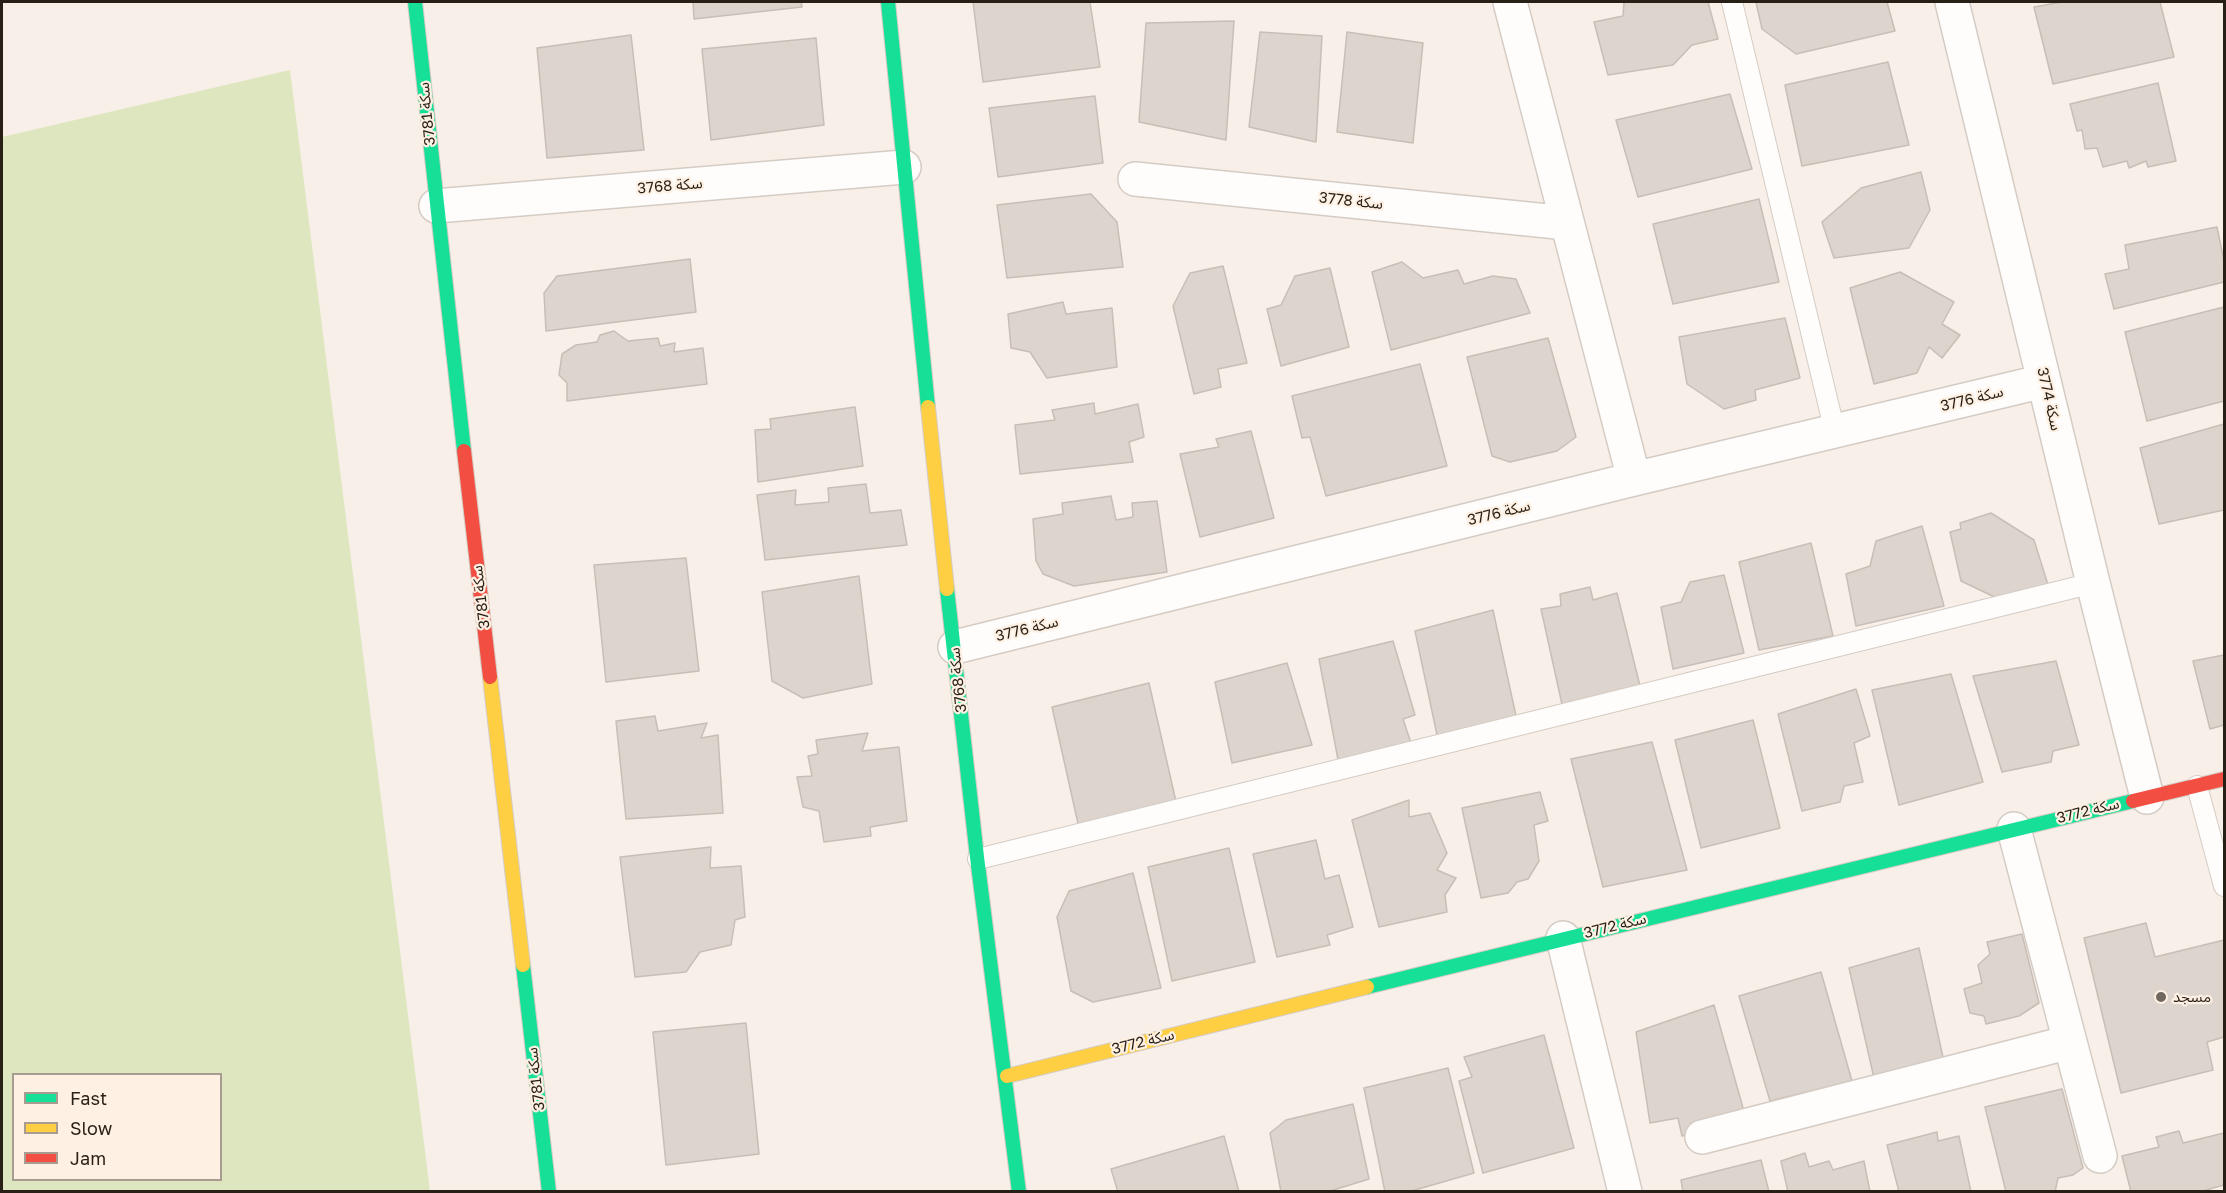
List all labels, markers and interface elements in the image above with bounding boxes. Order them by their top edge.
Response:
street label: سكة 3781 [415,81,439,147]
street label: سكة 3768 [637,174,703,198]
street label: سكة 3778 [1318,189,1384,213]
street label: سكة 3774 [2033,366,2065,432]
street label: سكة 3776 [1939,383,2005,415]
street label: سكة 3776 [1466,497,1532,529]
street label: سكة 3781 [468,564,494,630]
street label: سكة 3776 [994,613,1060,645]
street label: سكة 3768 [946,647,970,713]
street label: سكة 3772 [2055,795,2121,827]
street label: سكة 3772 [1582,910,1648,942]
place label: مسجد [2173,988,2211,1006]
marker: مسجد [2154,990,2168,1004]
street label: سكة 3772 [1110,1026,1176,1058]
street label: سكة 3781 [523,1046,549,1112]
legend [12,1073,222,1181]
text: Fast [70,1087,107,1109]
text: Slow [70,1117,112,1139]
text: Jam [70,1147,106,1169]

